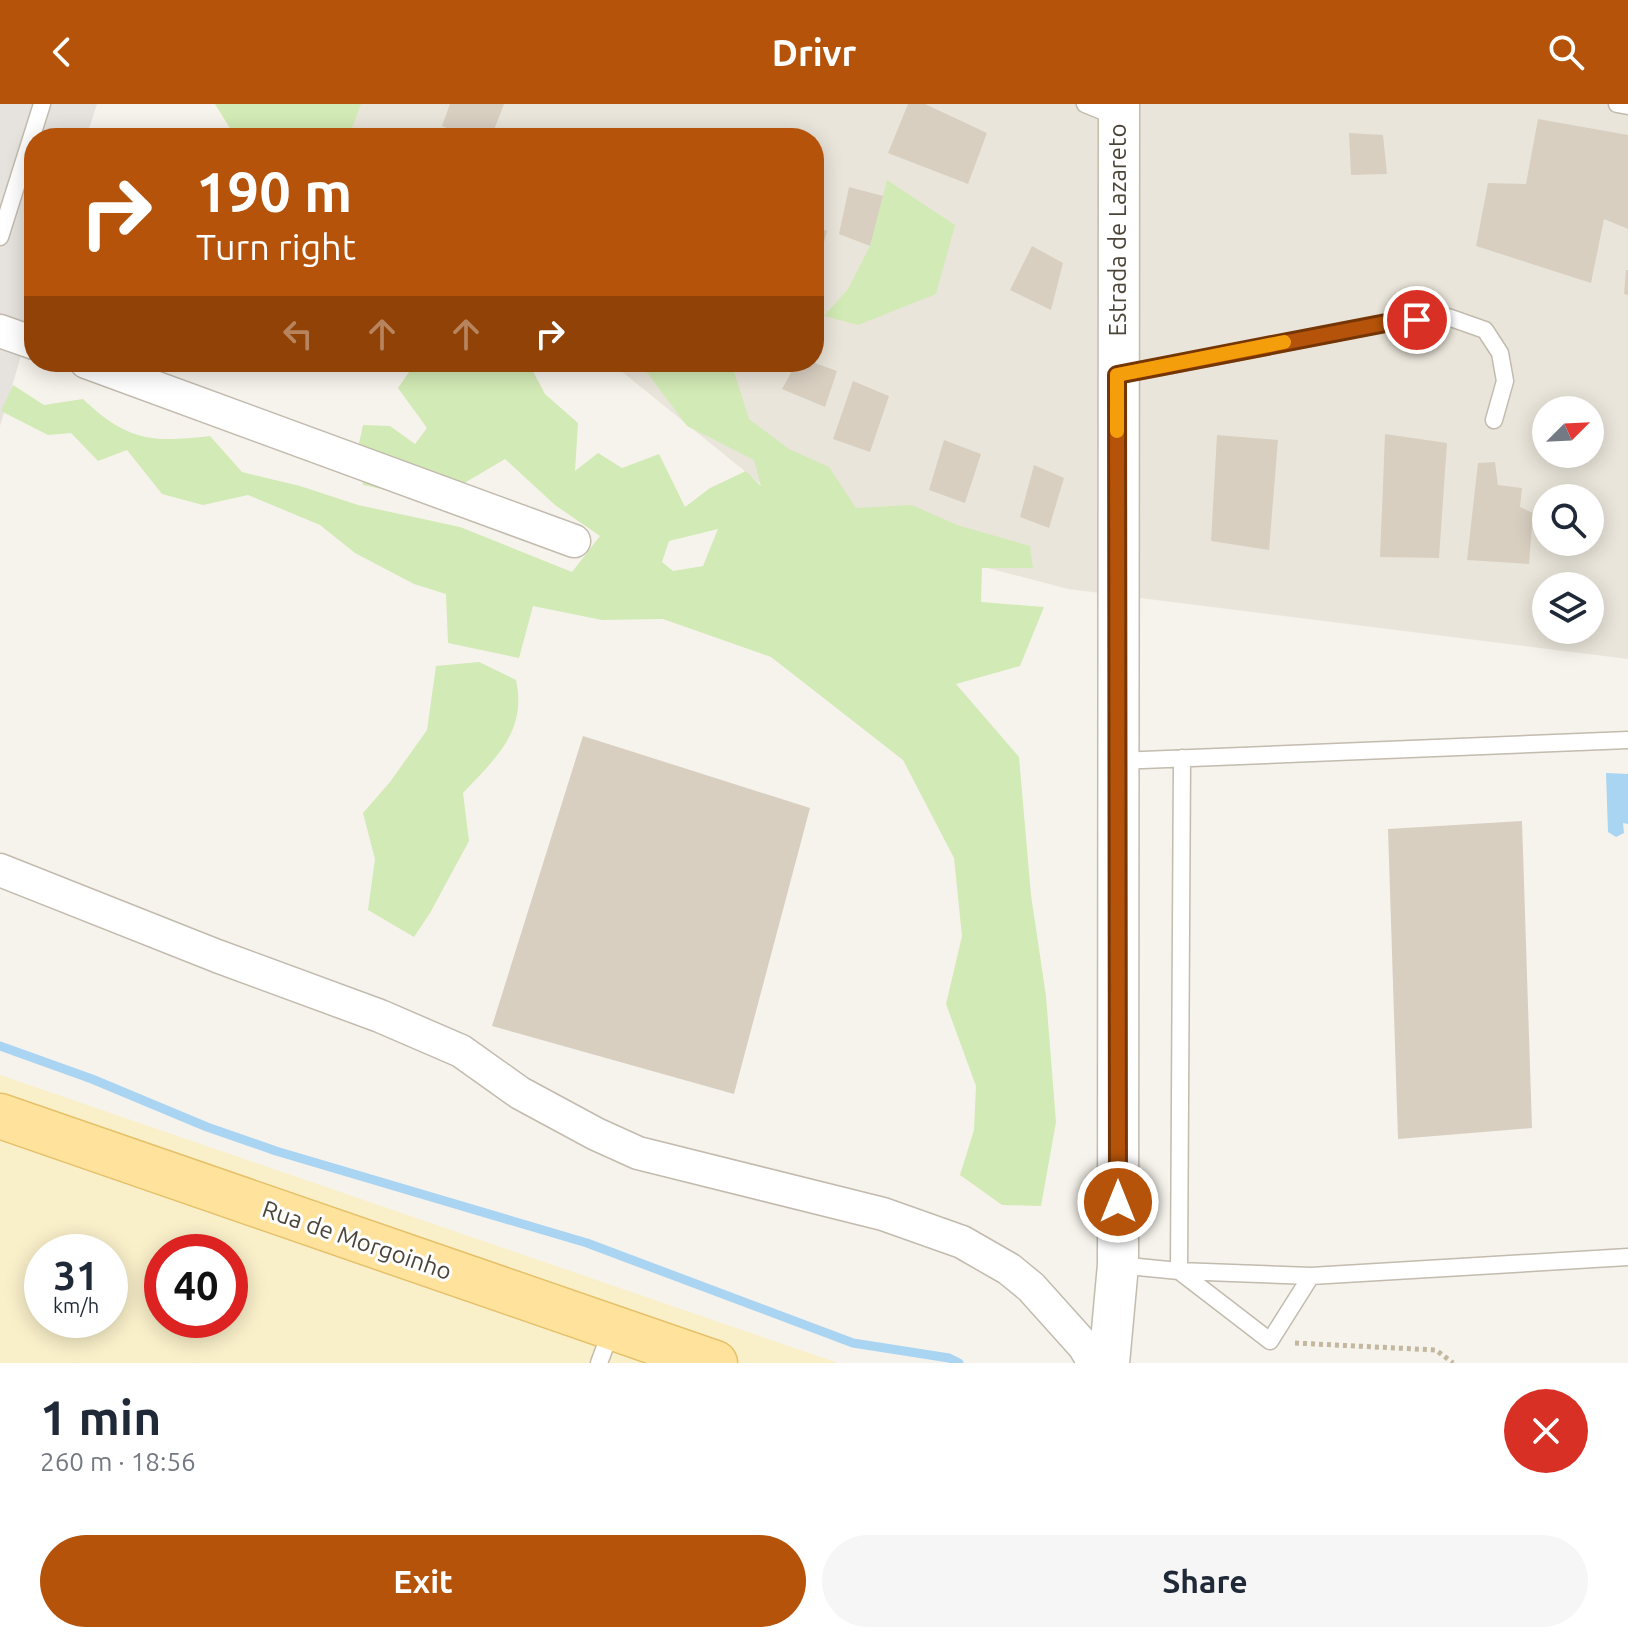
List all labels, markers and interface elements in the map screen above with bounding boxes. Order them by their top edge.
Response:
icon: back [40,30,84,74]
icon: search [1544,30,1588,74]
text: Drivr [772,32,856,73]
street label: Estrada de Lazareto [1104,123,1131,337]
icon: right [64,160,168,264]
text: 190 m [196,160,352,223]
text: Turn right [196,226,356,267]
pin [1383,286,1451,354]
icon: arrive [1395,298,1439,342]
icon: left [276,312,320,356]
icon: ahead [360,312,404,356]
icon: ahead [444,312,488,356]
icon: right [528,312,572,356]
north arrow [1532,396,1604,468]
map controls [1532,396,1604,644]
button: search [1532,484,1604,556]
button: layers [1532,572,1604,644]
position arrow [1076,1160,1160,1244]
street label: Rua de Morgoinho [259,1195,455,1285]
speed limit sign: 40 [144,1234,248,1338]
text: 31 [53,1253,99,1298]
text: km/h [53,1294,99,1317]
button: close [1504,1389,1588,1473]
text: 1 min [40,1390,161,1444]
text: 260 m · 18:56 [40,1447,196,1476]
button: Exit [40,1535,806,1627]
button: Share [822,1535,1588,1627]

